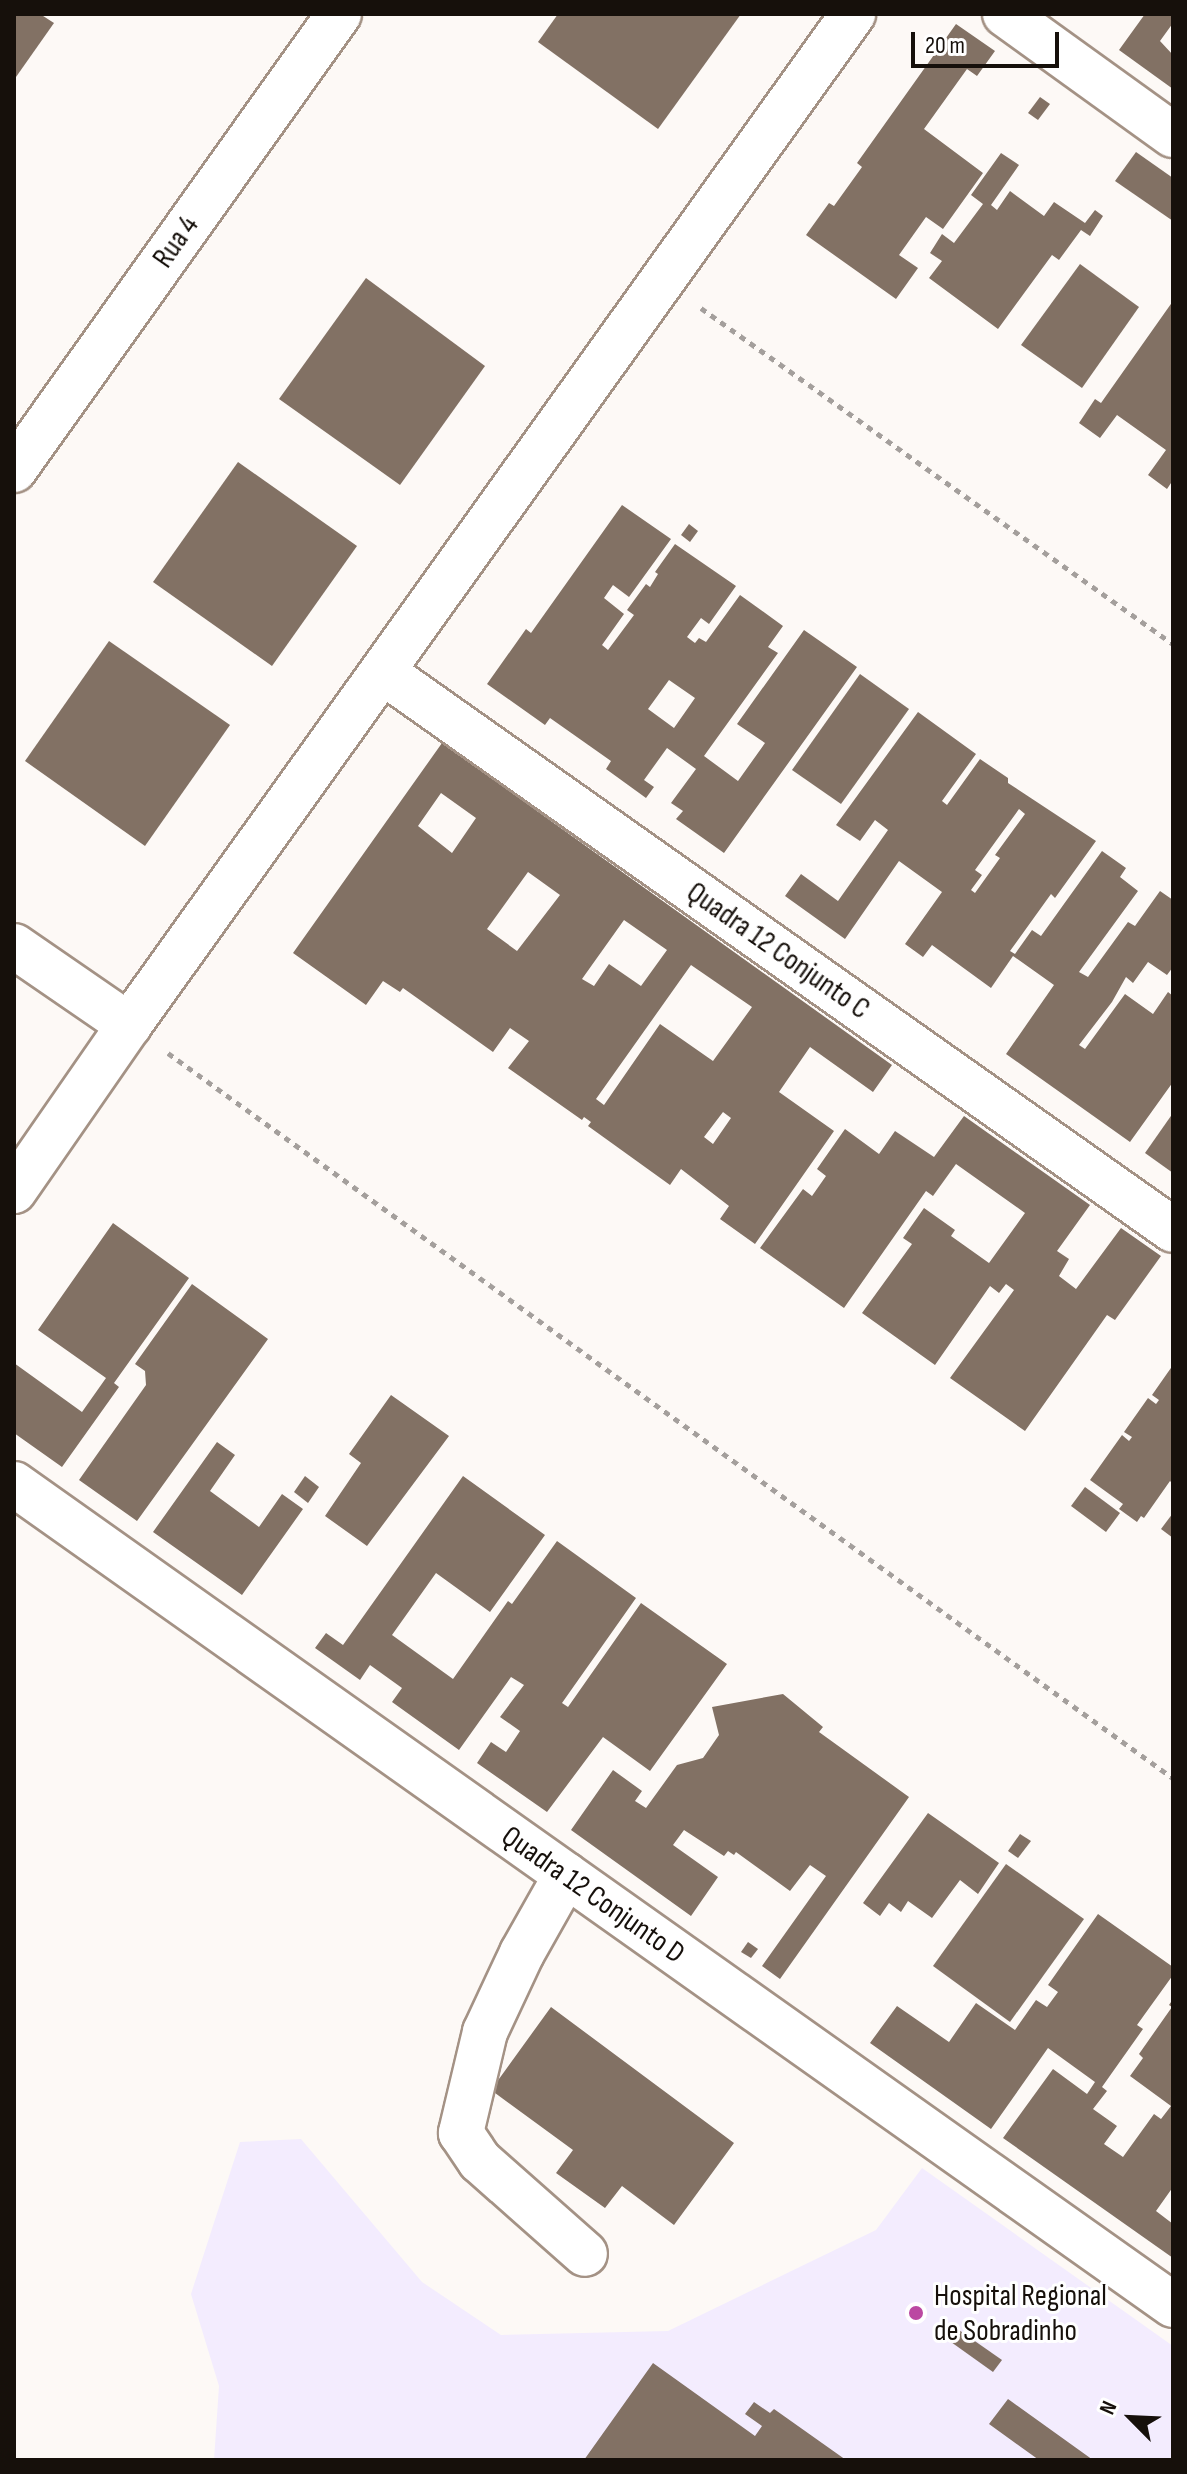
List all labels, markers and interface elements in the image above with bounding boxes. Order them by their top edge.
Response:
scale bar [915,16,1063,66]
text: 20 m [925,31,965,60]
street label: Rua 4 [145,209,207,275]
street label: Quadra 12 Conjunto C [680,875,876,1027]
street label: Quadra 12 Conjunto D [495,1819,691,1971]
place label: Hospital Regional de Sobradinho [934,2278,1107,2348]
marker: Hospital Regional de Sobradinho [905,2302,927,2324]
north arrow [1091,2378,1171,2458]
text: N [1094,2397,1123,2419]

